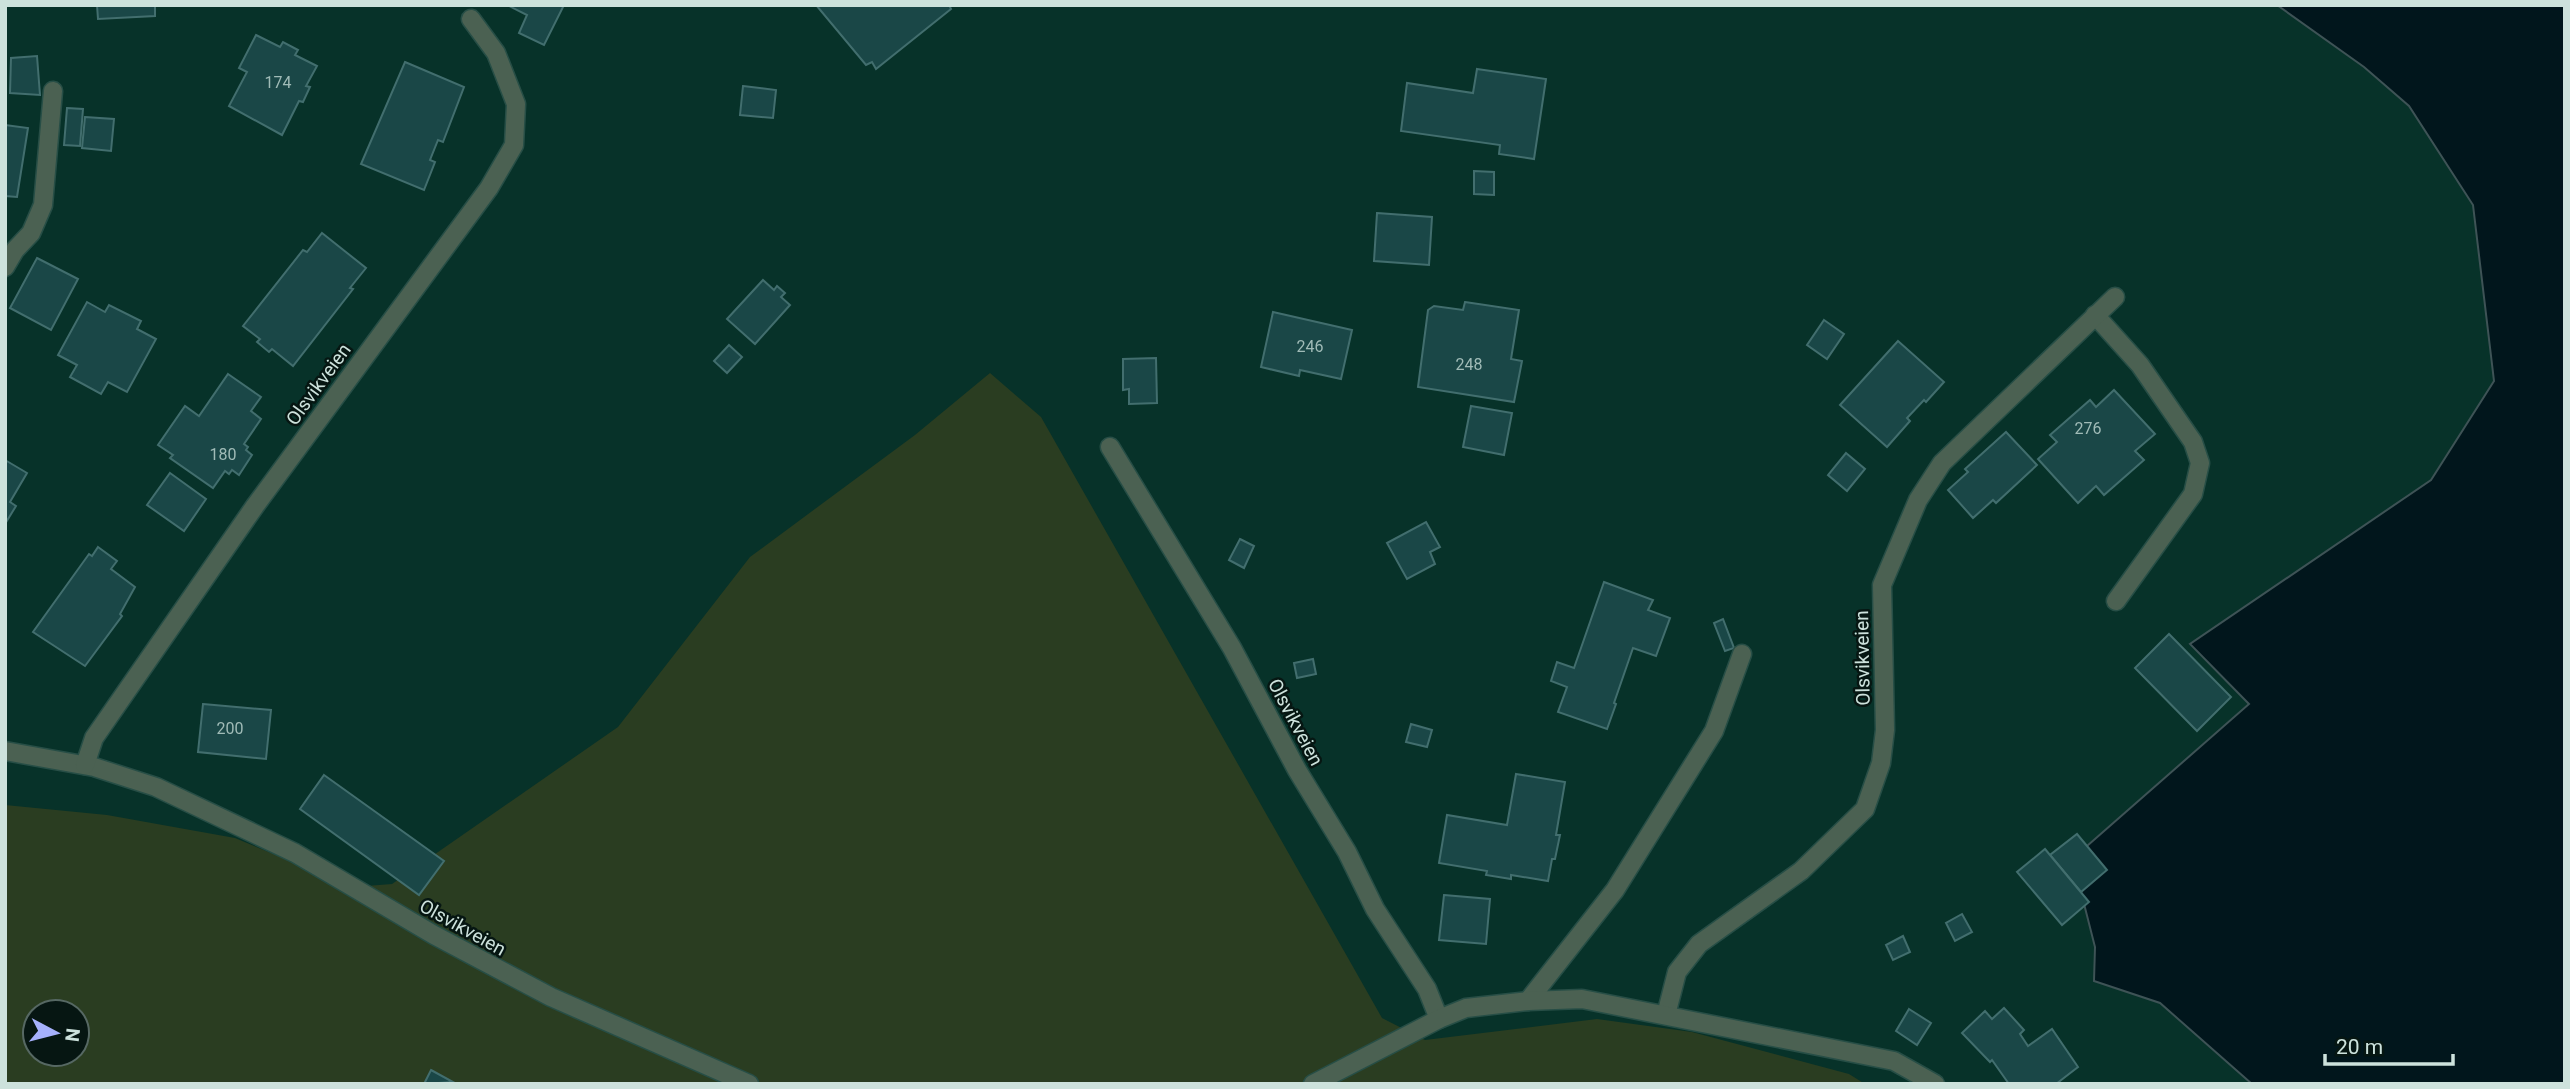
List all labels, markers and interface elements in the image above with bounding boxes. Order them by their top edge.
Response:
house number: 174 [265,73,291,92]
house number: 246 [1297,337,1323,356]
street label: Olsvikveien [281,339,356,430]
house number: 248 [1456,355,1482,374]
house number: 276 [2075,419,2101,438]
house number: 180 [210,445,236,464]
street label: Olsvikveien [1850,610,1875,706]
street label: Olsvikveien [1263,675,1328,770]
house number: 200 [217,719,243,738]
street label: Olsvikveien [416,894,510,961]
north arrow [21,998,91,1068]
scale bar [2325,1023,2453,1066]
text: N [60,1027,85,1043]
text: 20 m [2336,1035,2383,1059]

